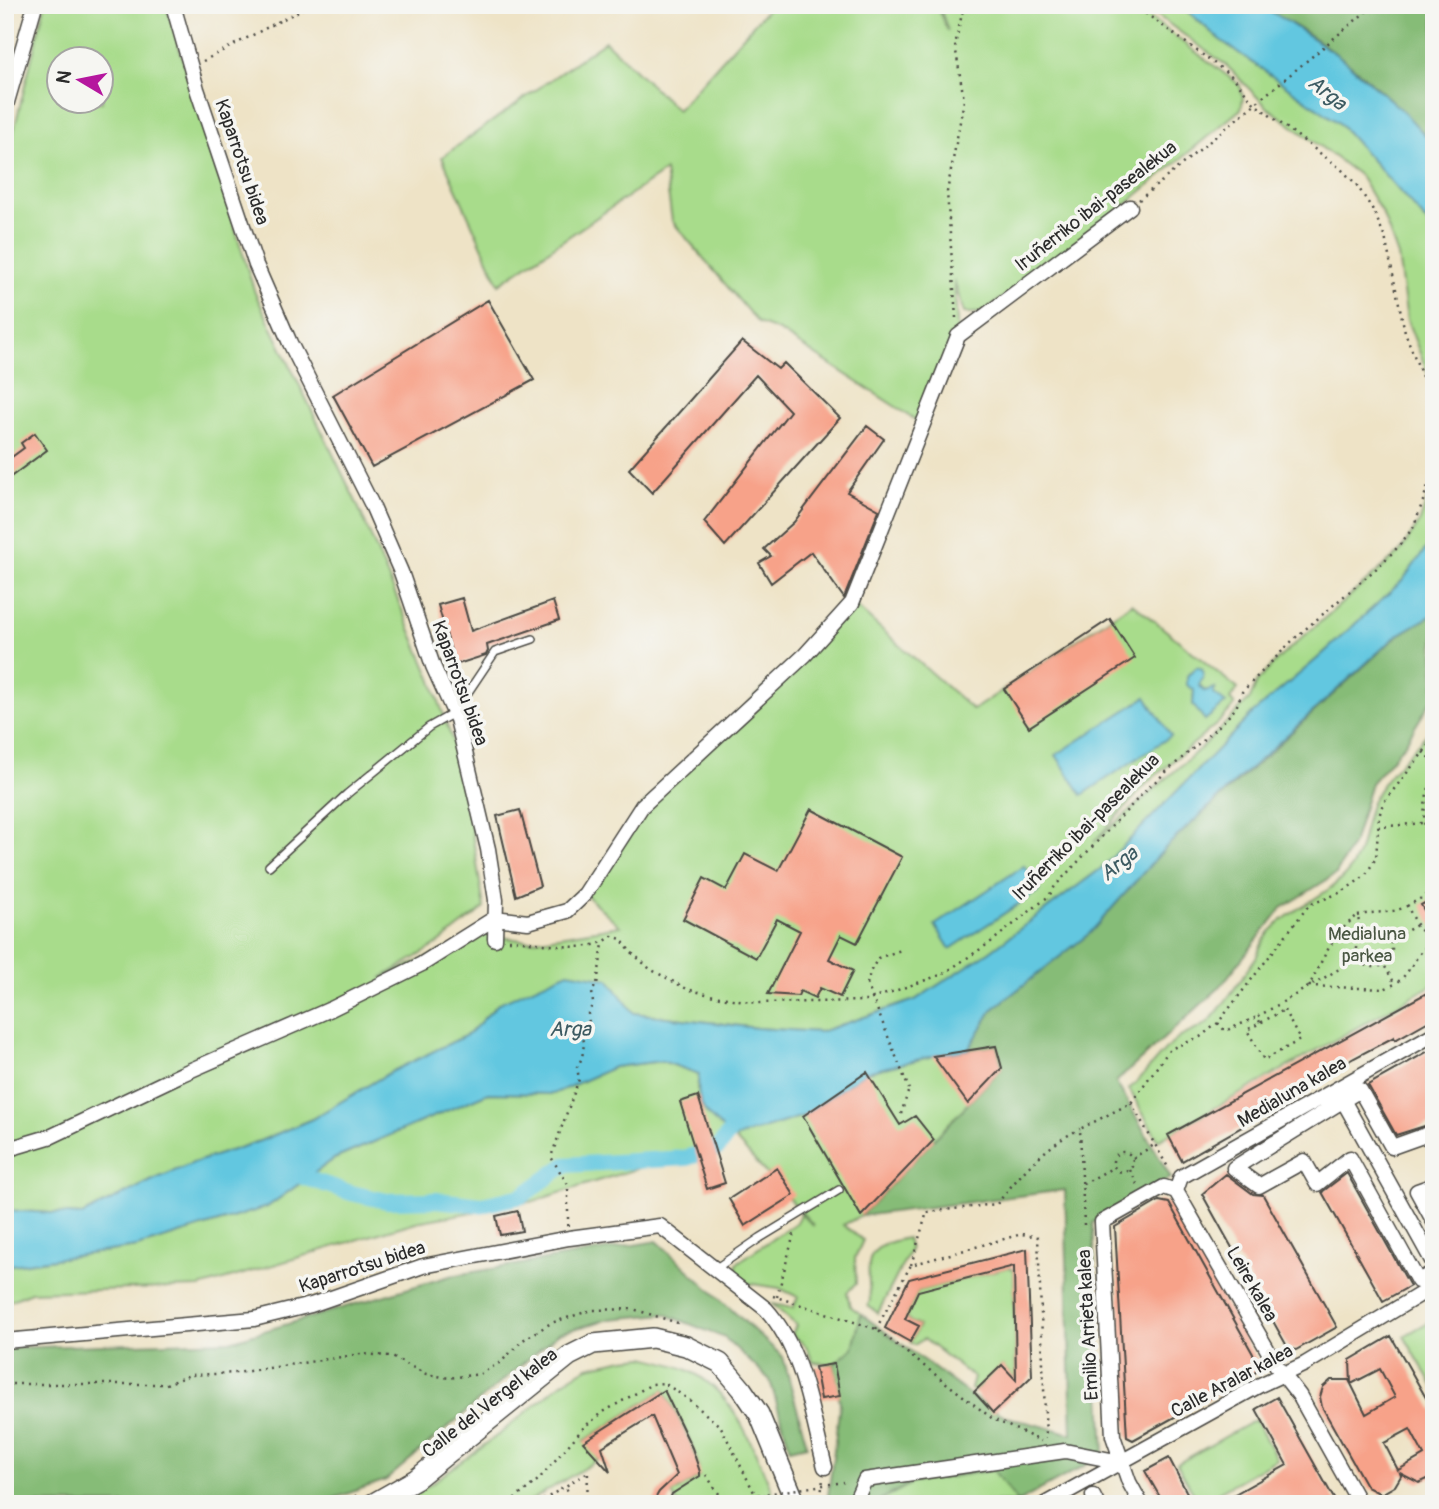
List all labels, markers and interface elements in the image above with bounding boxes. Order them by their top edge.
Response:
north arrow [46,46,116,116]
text: N [51,69,77,86]
water label: Arga [1302,69,1353,117]
street label: Kaparrotsu bidea [209,96,275,228]
street label: Iruñerriko ibai-pasealekua [1010,135,1182,277]
street label: Kaparrotsu bidea [426,617,494,749]
street label: Iruñerriko ibai-pasealekua [1007,748,1165,906]
water label: Arga [1094,840,1145,888]
park label: Medialuna parkea [1328,922,1406,968]
water label: Arga [549,1016,592,1043]
street label: Medialuna kalea [1233,1051,1351,1133]
street label: Kaparrotsu bidea [296,1235,428,1299]
street label: Leire kalea [1221,1242,1283,1326]
street label: Emilio Arrieta kalea [1072,1249,1104,1401]
street label: Calle Aralar kalea [1167,1339,1297,1423]
street label: Calle del Vergel kalea [418,1343,563,1463]

